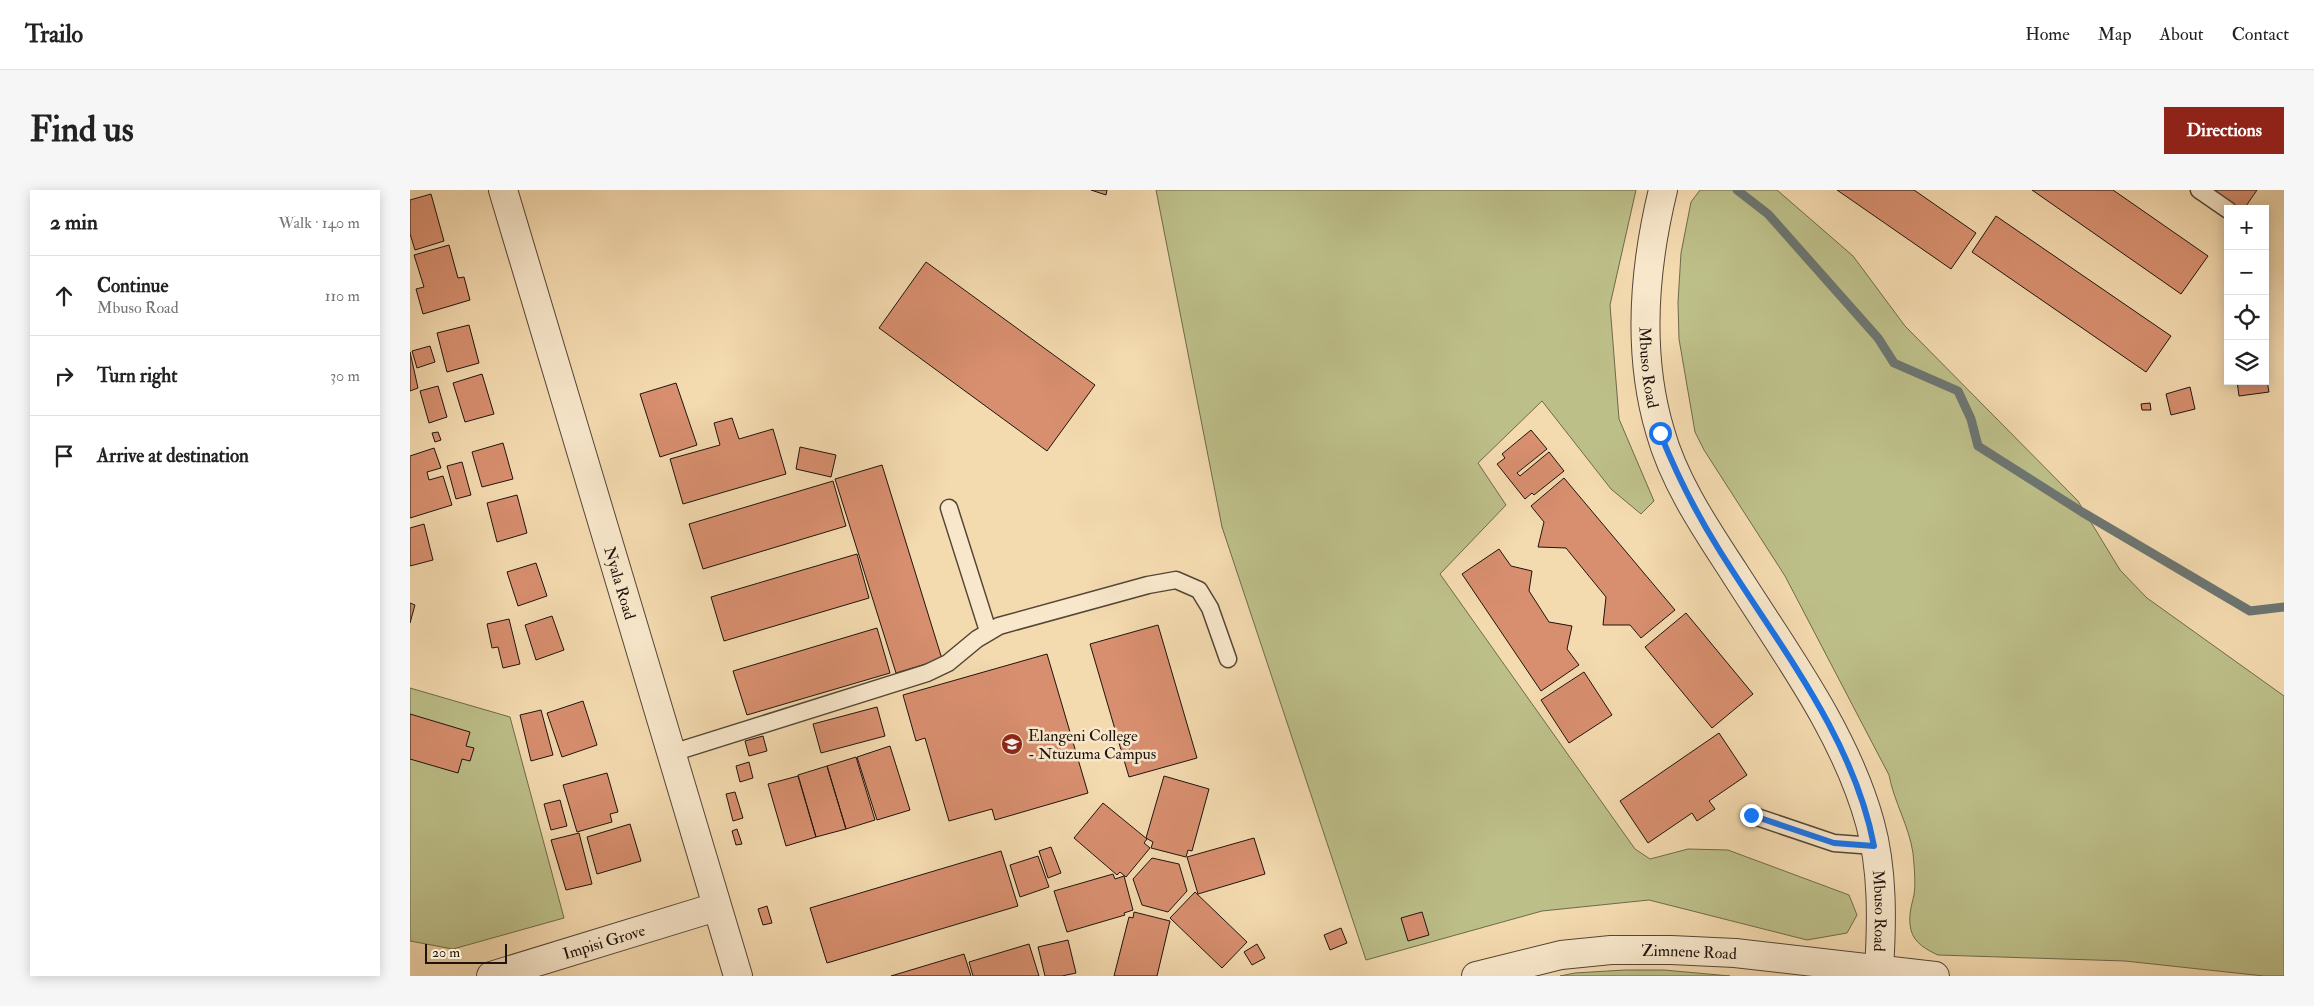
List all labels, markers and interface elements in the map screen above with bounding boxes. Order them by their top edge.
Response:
text: Trailo [25,19,83,50]
text: Home [2025,23,2070,46]
text: Map [2098,23,2132,46]
text: About [2160,23,2204,46]
text: Contact [2232,23,2289,46]
button: Directions [2164,107,2284,154]
text: Find us [30,108,134,152]
map controls [2224,205,2269,385]
button: + [2224,205,2269,250]
text: 2 min [50,209,98,236]
text: Walk · 140 m [279,213,360,233]
button: − [2224,250,2269,295]
text: Continue [97,274,168,298]
icon: ahead [50,282,78,310]
text: 110 m [325,286,360,306]
button: locate [2224,295,2269,340]
text: Mbuso Road [97,298,179,318]
street label: Mbuso Road [1634,327,1663,410]
button: layers [2224,340,2269,385]
icon: right [50,362,78,390]
text: Turn right [97,364,177,388]
text: 30 m [330,366,360,386]
route start [1649,422,1672,445]
icon: arrive [50,442,78,470]
text: Arrive at destination [97,444,249,468]
street label: Nyala Road [599,544,640,622]
place label: Elangeni College - Ntuzuma Campus [1028,726,1156,765]
school or university icon: Elangeni College - Ntuzuma Campus [1000,732,1024,756]
route end [1740,804,1763,827]
street label: Mbuso Road [1868,869,1890,952]
street label: Impisi Grove [561,920,648,964]
scale bar [425,941,508,964]
street label: Zimnene Road [1641,941,1737,964]
text: 20 m [432,944,460,961]

